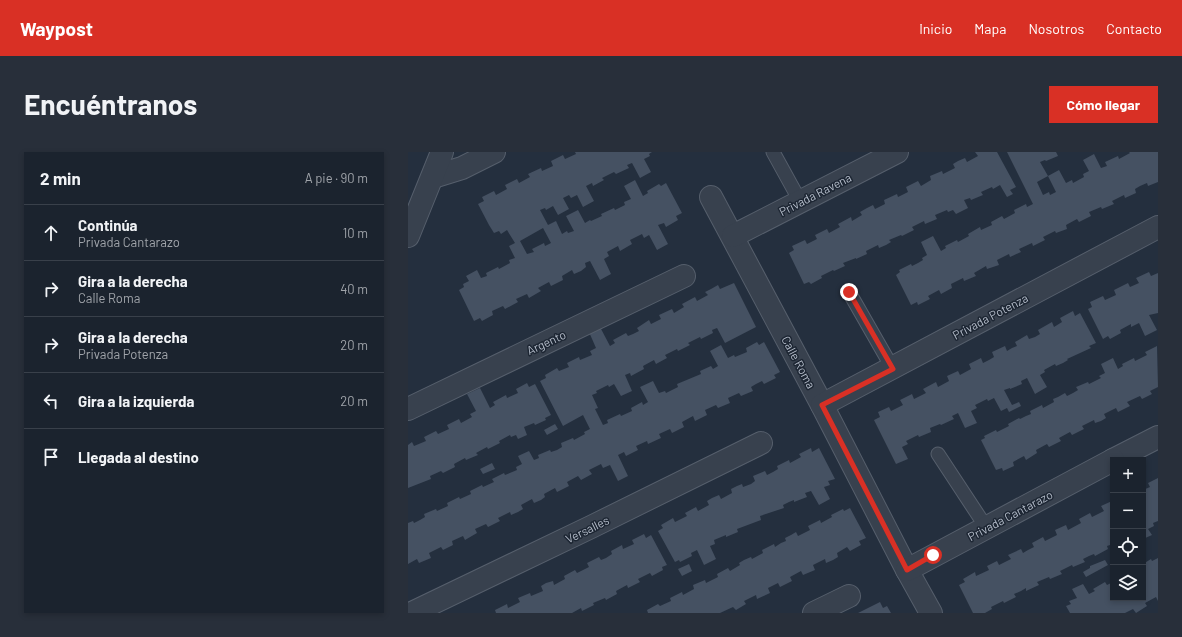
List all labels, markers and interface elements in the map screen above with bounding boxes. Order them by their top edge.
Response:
text: Waypost [20,17,93,40]
text: Inicio [919,20,952,37]
text: Mapa [974,20,1006,37]
text: Nosotros [1028,20,1084,37]
text: Contacto [1106,20,1162,37]
button: Cómo llegar [1049,86,1158,123]
text: Encuéntranos [24,87,197,121]
text: 2 min [40,168,81,188]
text: A pie · 90 m [305,170,368,186]
street label: Privada Ravena [777,170,853,218]
text: Continúa [78,216,138,234]
icon: ahead [40,222,62,244]
text: 10 m [343,225,368,241]
text: Privada Cantarazo [78,234,180,250]
text: Gira a la derecha [78,272,188,290]
icon: right [40,278,62,300]
text: 40 m [340,281,368,297]
route end [840,283,858,301]
text: Calle Roma [78,290,140,306]
street label: Privada Potenza [950,290,1030,342]
street label: Argento [524,327,568,357]
text: Gira a la derecha [78,328,188,346]
street label: Calle Roma [779,333,819,391]
icon: right [40,334,62,356]
text: 20 m [340,337,368,353]
text: Privada Potenza [78,346,168,362]
icon: left [40,390,62,412]
text: Gira a la izquierda [78,392,194,410]
text: 20 m [340,393,368,409]
icon: arrive [40,446,62,468]
text: Llegada al destino [78,448,199,466]
map controls [1110,457,1146,601]
button: + [1110,457,1146,493]
street label: Privada Cantarazo [965,487,1055,543]
button: − [1110,493,1146,529]
street label: Versalles [563,512,611,546]
button: locate [1110,529,1146,565]
route start [924,546,942,564]
button: layers [1110,565,1146,601]

